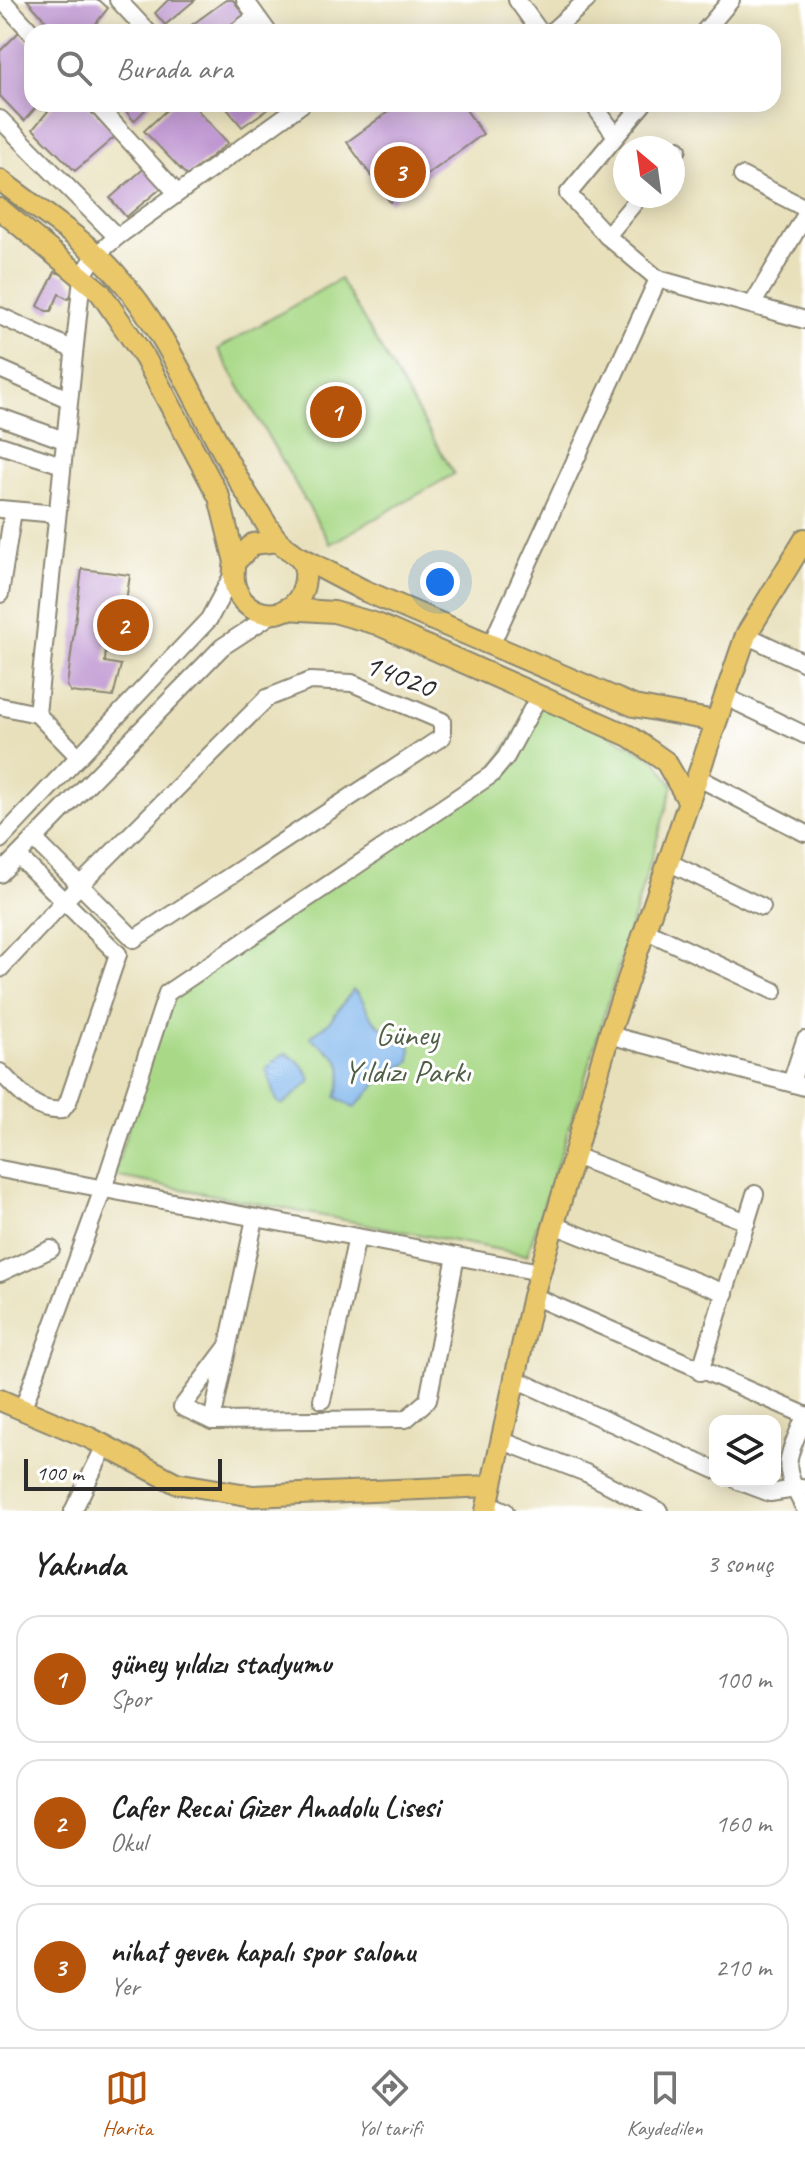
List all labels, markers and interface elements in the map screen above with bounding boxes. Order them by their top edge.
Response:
search box [24,24,781,112]
icon: search [52,46,96,90]
text: Burada ara [116,49,233,87]
north arrow [613,136,685,208]
pin: 3 [374,142,426,202]
pin: 1 [310,382,362,442]
your location [420,562,460,602]
pin: 2 [97,595,149,655]
street label: 14020 [359,643,443,708]
park label: Güney Yıldızı Parkı [344,1014,472,1092]
map controls [709,1415,781,1487]
button: layers [709,1415,781,1487]
scale bar [24,1455,222,1491]
text: 100 m [36,1459,83,1487]
text: Yakında [32,1542,125,1585]
text: 3 sonuç [706,1547,773,1580]
text: güney yıldızı stadyumu [110,1644,331,1682]
text: 1 [54,1663,66,1696]
text: 100 m [715,1663,771,1696]
text: Spor [110,1682,151,1715]
text: Cafer Recai Gizer Anadolu Lisesi [110,1788,440,1826]
text: 2 [54,1807,66,1840]
text: 160 m [715,1807,771,1840]
text: Okul [110,1826,147,1859]
text: nihat geven kapalı spor salonu [110,1932,415,1970]
text: 3 [54,1951,66,1984]
text: 210 m [715,1951,771,1984]
text: Yer [110,1970,139,2003]
tab: Harita [102,2066,153,2142]
tab: Yol tarifi [357,2066,422,2142]
tab: Kaydedilen [627,2066,703,2142]

